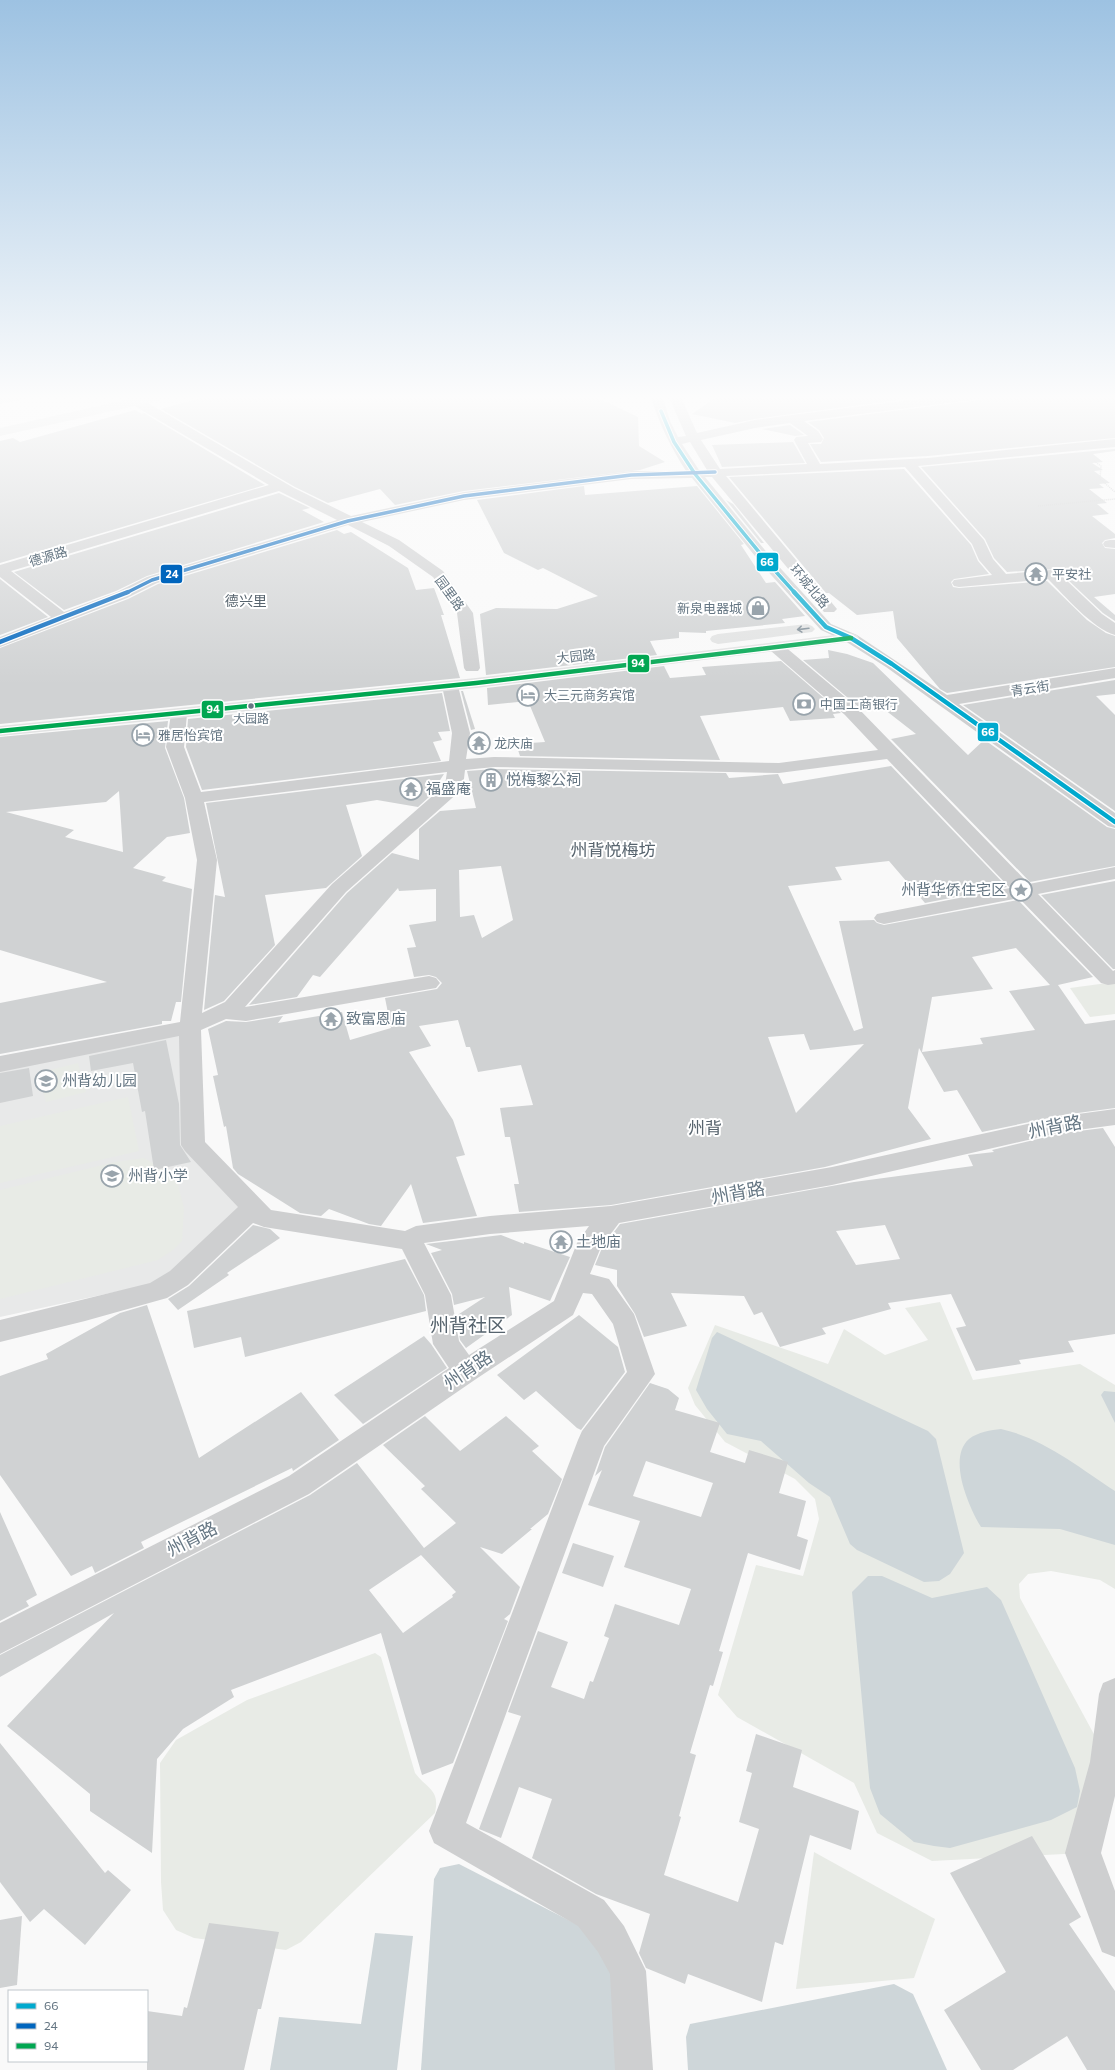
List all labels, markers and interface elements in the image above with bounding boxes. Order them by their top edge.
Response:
street label: 德源路 [27,543,69,569]
line badge: 66 [756,552,779,572]
text: 66 [760,555,774,568]
street label: 环城北路 [787,561,833,611]
temple icon: 平安社 [1023,561,1049,587]
line badge: 24 [160,564,183,584]
place label: 平安社 [1052,566,1091,582]
text: 24 [166,567,179,580]
street label: 园里路 [432,573,468,613]
district label: 德兴里 [225,592,267,609]
shop icon: 新泉电器城 [745,595,771,621]
place label: 新泉电器城 [677,600,742,616]
one-way arrow [797,625,810,633]
street label: 大园路 [556,646,596,666]
line badge: 94 [627,654,650,673]
text: 94 [631,656,645,669]
street label: 青云街 [1009,677,1051,699]
hotel icon: 大三元商务宾馆 [515,682,541,708]
place label: 大三元商务宾馆 [544,687,635,703]
bank icon: 中国工商银行 [791,691,817,717]
place label: 中国工商银行 [820,696,898,712]
line badge: 94 [201,700,224,719]
marker: 大园路 [246,701,256,711]
text: 94 [206,702,220,715]
place label: 大园路 [233,711,269,725]
hotel icon: 雅居怡宾馆 [130,722,156,748]
line badge: 66 [977,722,999,742]
text: 66 [981,725,995,738]
place label: 雅居怡宾馆 [158,727,223,743]
temple icon: 龙庆庙 [466,730,492,756]
place label: 龙庆庙 [494,735,533,751]
building icon: 悦梅黎公祠 [478,767,504,793]
place label: 悦梅黎公祠 [506,770,581,788]
temple icon: 福盛庵 [398,776,424,802]
place label: 福盛庵 [426,779,471,797]
district label: 州背悦梅坊 [571,839,656,860]
place icon: 州背华侨住宅区 [1008,877,1034,903]
place label: 州背华侨住宅区 [901,880,1006,898]
temple icon: 致富恩庙 [318,1006,344,1032]
place label: 致富恩庙 [346,1009,406,1027]
school or university icon: 州背幼儿园 [33,1068,59,1094]
place label: 州背幼儿园 [62,1071,137,1089]
street label: 州背路 [1026,1110,1083,1142]
district label: 州背 [688,1117,722,1138]
school or university icon: 州背小学 [99,1163,125,1189]
place label: 州背小学 [128,1166,188,1184]
street label: 州背路 [709,1176,766,1208]
temple icon: 土地庙 [548,1229,574,1255]
place label: 土地庙 [576,1232,621,1250]
district label: 州背社区 [430,1313,506,1336]
street label: 州背路 [439,1345,496,1393]
street label: 州背路 [162,1516,221,1560]
legend [8,1990,148,2062]
text: 66 [44,1998,59,2012]
text: 24 [44,2018,58,2032]
text: 94 [44,2038,58,2052]

